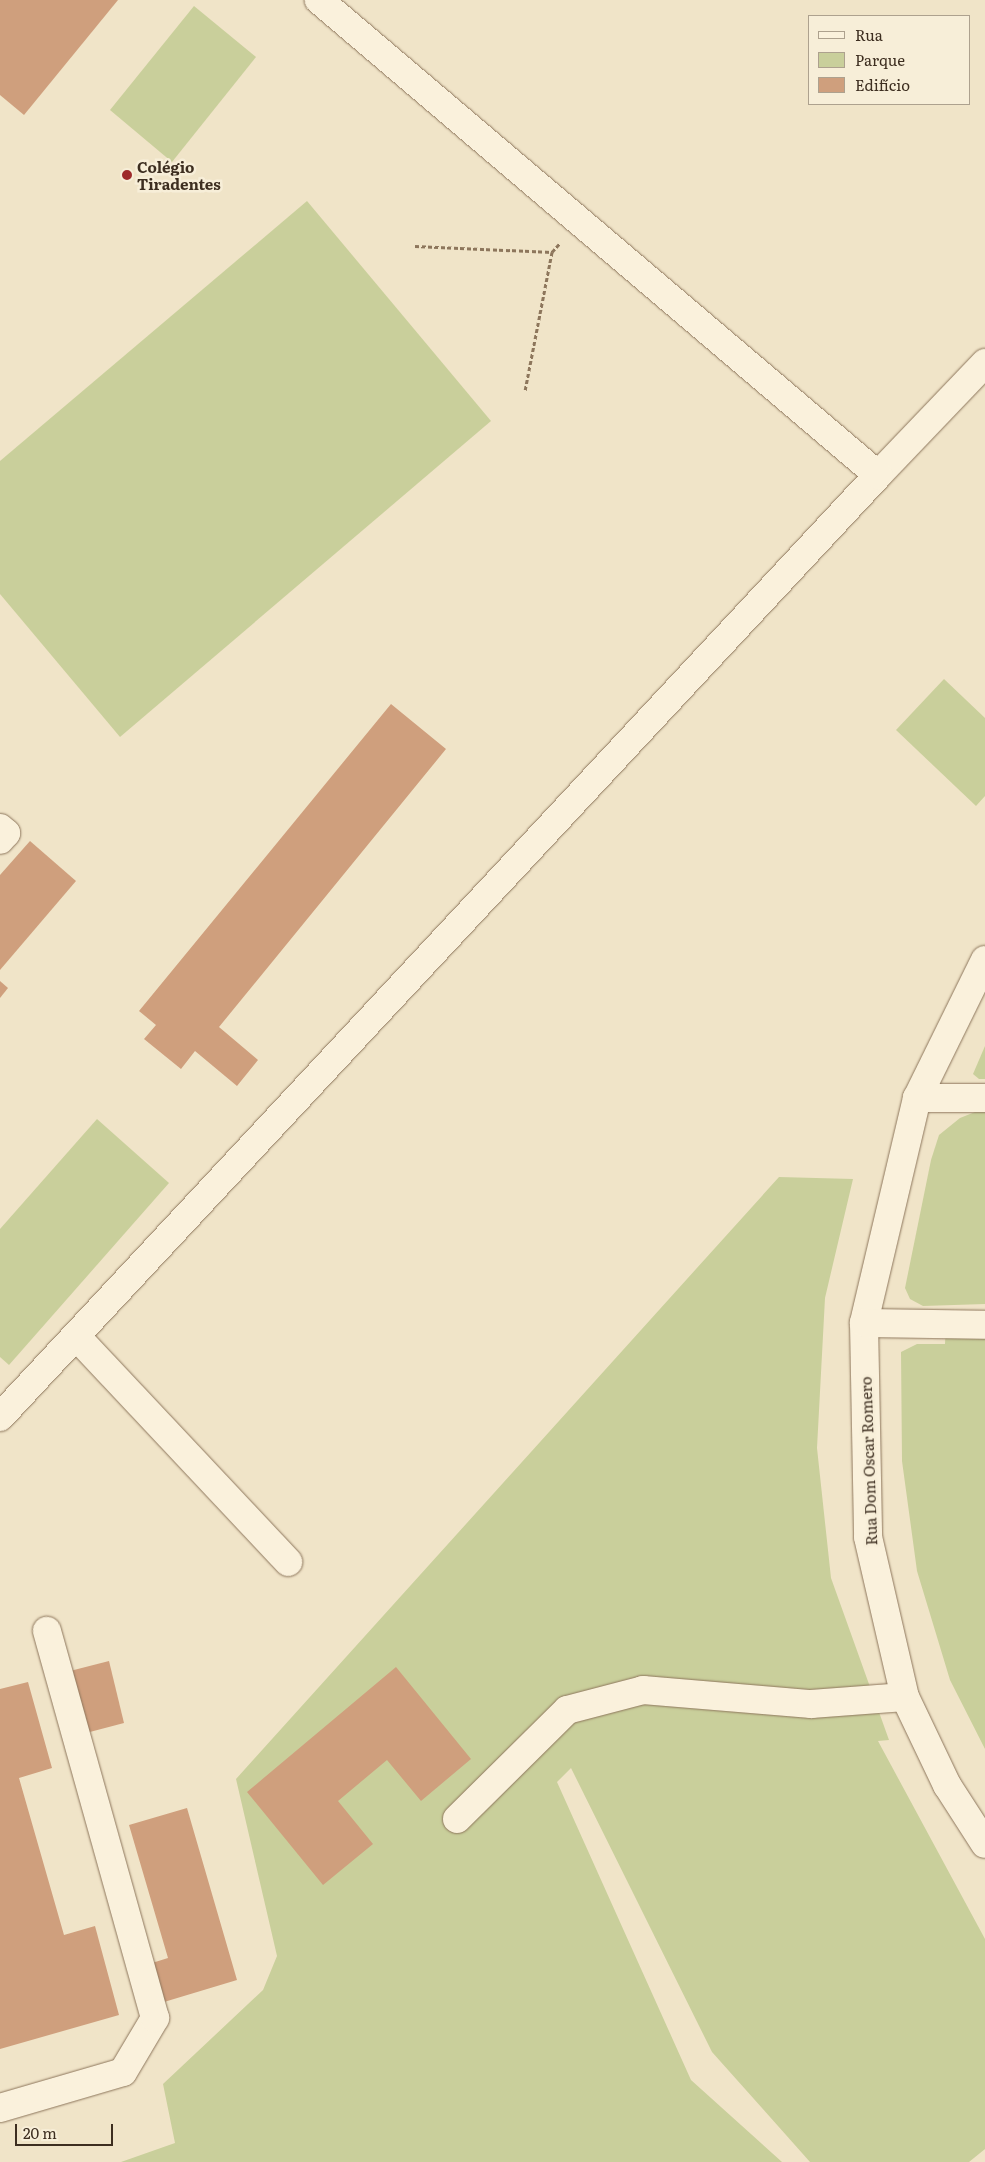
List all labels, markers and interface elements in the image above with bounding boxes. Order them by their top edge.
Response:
legend [808,15,970,105]
text: Rua [855,23,883,46]
text: Parque [855,48,905,71]
text: Edifício [855,73,910,96]
place label: Colégio Tiradentes [137,157,221,192]
marker: Colégio Tiradentes [121,169,133,181]
street label: Rua Dom Oscar Romero [856,1376,880,1546]
scale bar [18,2114,115,2146]
text: 20 m [23,2121,57,2144]

